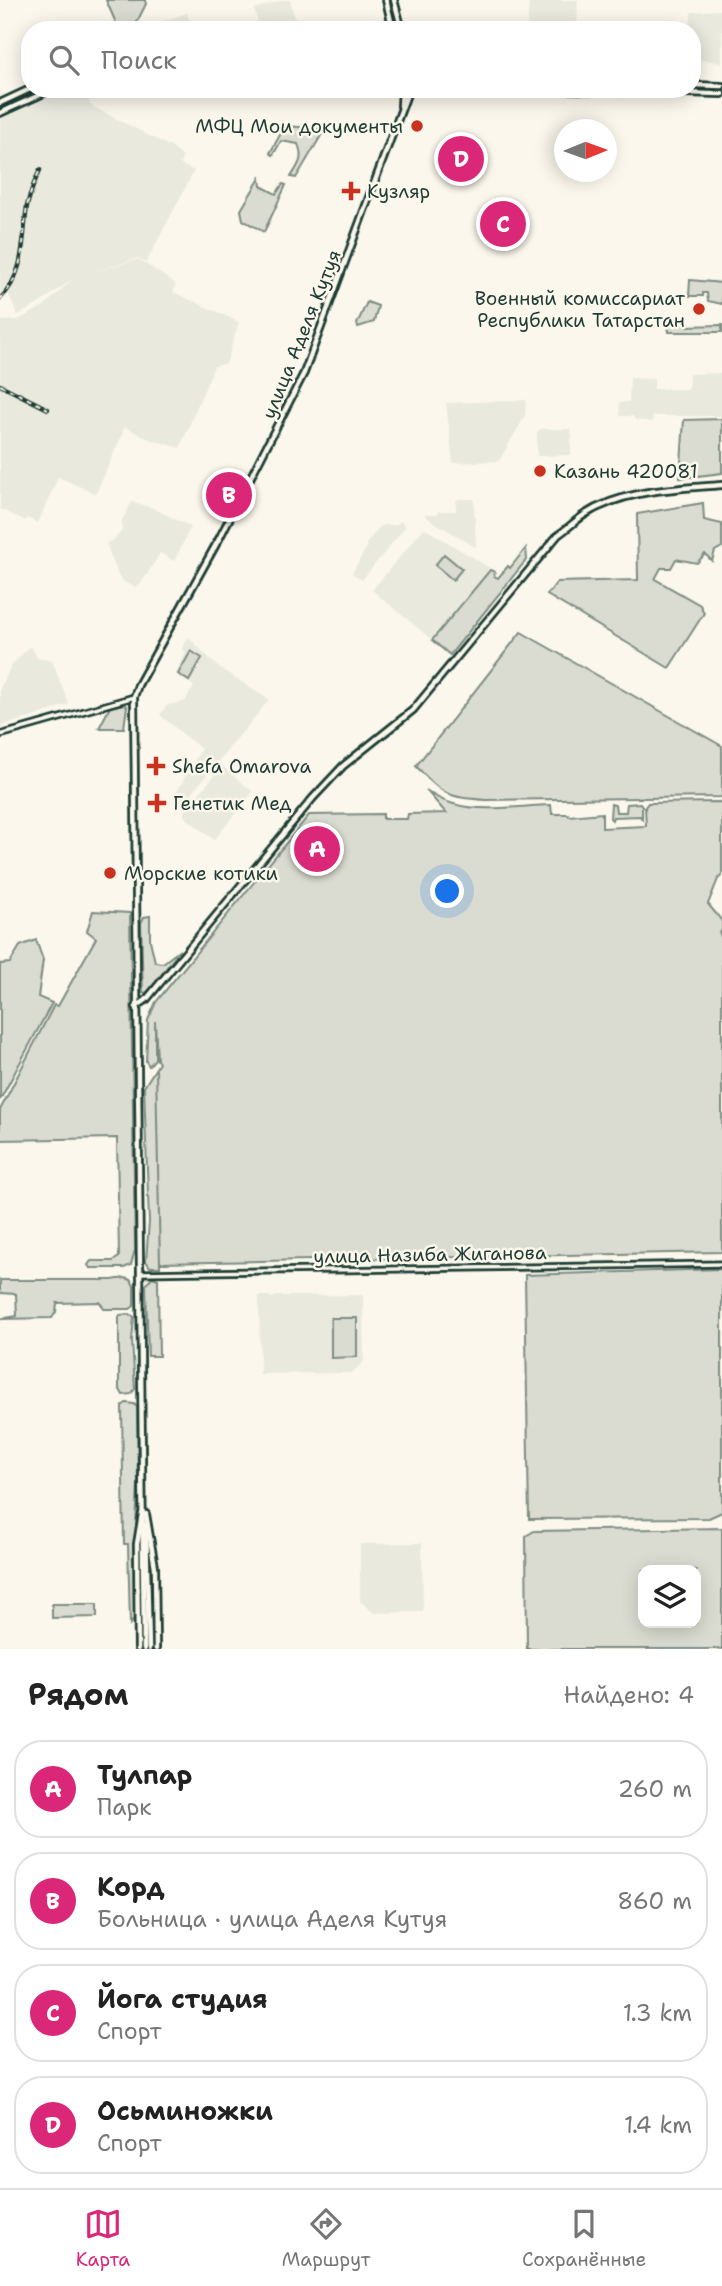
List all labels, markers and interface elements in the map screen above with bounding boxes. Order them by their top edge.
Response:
search box [21,21,701,98]
icon: search [45,41,83,79]
text: Поиск [101,42,177,77]
place label: МФЦ Мои документы [195,114,403,139]
marker: МФЦ Мои документы [409,118,425,134]
north arrow [554,119,617,182]
pin: D [438,133,484,185]
place label: Кузляр [367,179,430,204]
marker: Кузляр [341,181,361,201]
pin: C [480,198,526,250]
street label: улица Аделя Кутуя [256,246,347,422]
place label: Военный комиссариат Республики Татарстан [475,286,685,333]
marker: Военный комиссариат Республики Татарстан [691,301,707,317]
place label: Казань 420081 [554,459,698,484]
marker: Казань 420081 [532,463,548,479]
pin: B [206,469,252,521]
place label: Shefa Omarova [172,754,312,779]
marker: Shefa Omarova [146,756,166,776]
place label: Генетик Мед [173,791,292,816]
marker: Генетик Мед [147,793,167,813]
pin: A [294,823,340,875]
place label: Морские котики [124,861,278,886]
marker: Морские котики [102,865,118,881]
your location [430,874,464,908]
street label: улица Назиба Жиганова [313,1240,547,1269]
map controls [638,1565,701,1628]
button: layers [638,1565,701,1628]
text: Рядом [28,1674,128,1715]
text: Найдено: 4 [564,1680,694,1710]
text: Тулпар [97,1757,192,1792]
text: A [44,1774,62,1804]
text: 260 m [618,1774,692,1804]
text: Парк [97,1792,152,1822]
text: Корд [97,1869,165,1904]
text: B [46,1886,60,1916]
text: 860 m [617,1886,692,1916]
text: Больница · улица Аделя Кутуя [97,1904,447,1934]
text: Йога студия [97,1981,268,2016]
text: C [46,1998,60,2028]
text: 1.3 km [623,1998,692,2028]
text: Спорт [97,2016,162,2046]
text: Осьминожки [97,2093,273,2128]
text: D [45,2110,61,2140]
text: 1.4 km [624,2110,692,2140]
text: Спорт [97,2128,162,2158]
tab: Карта [76,2205,130,2272]
tab: Маршрут [282,2205,370,2272]
tab: Сохранённые [522,2205,646,2272]

